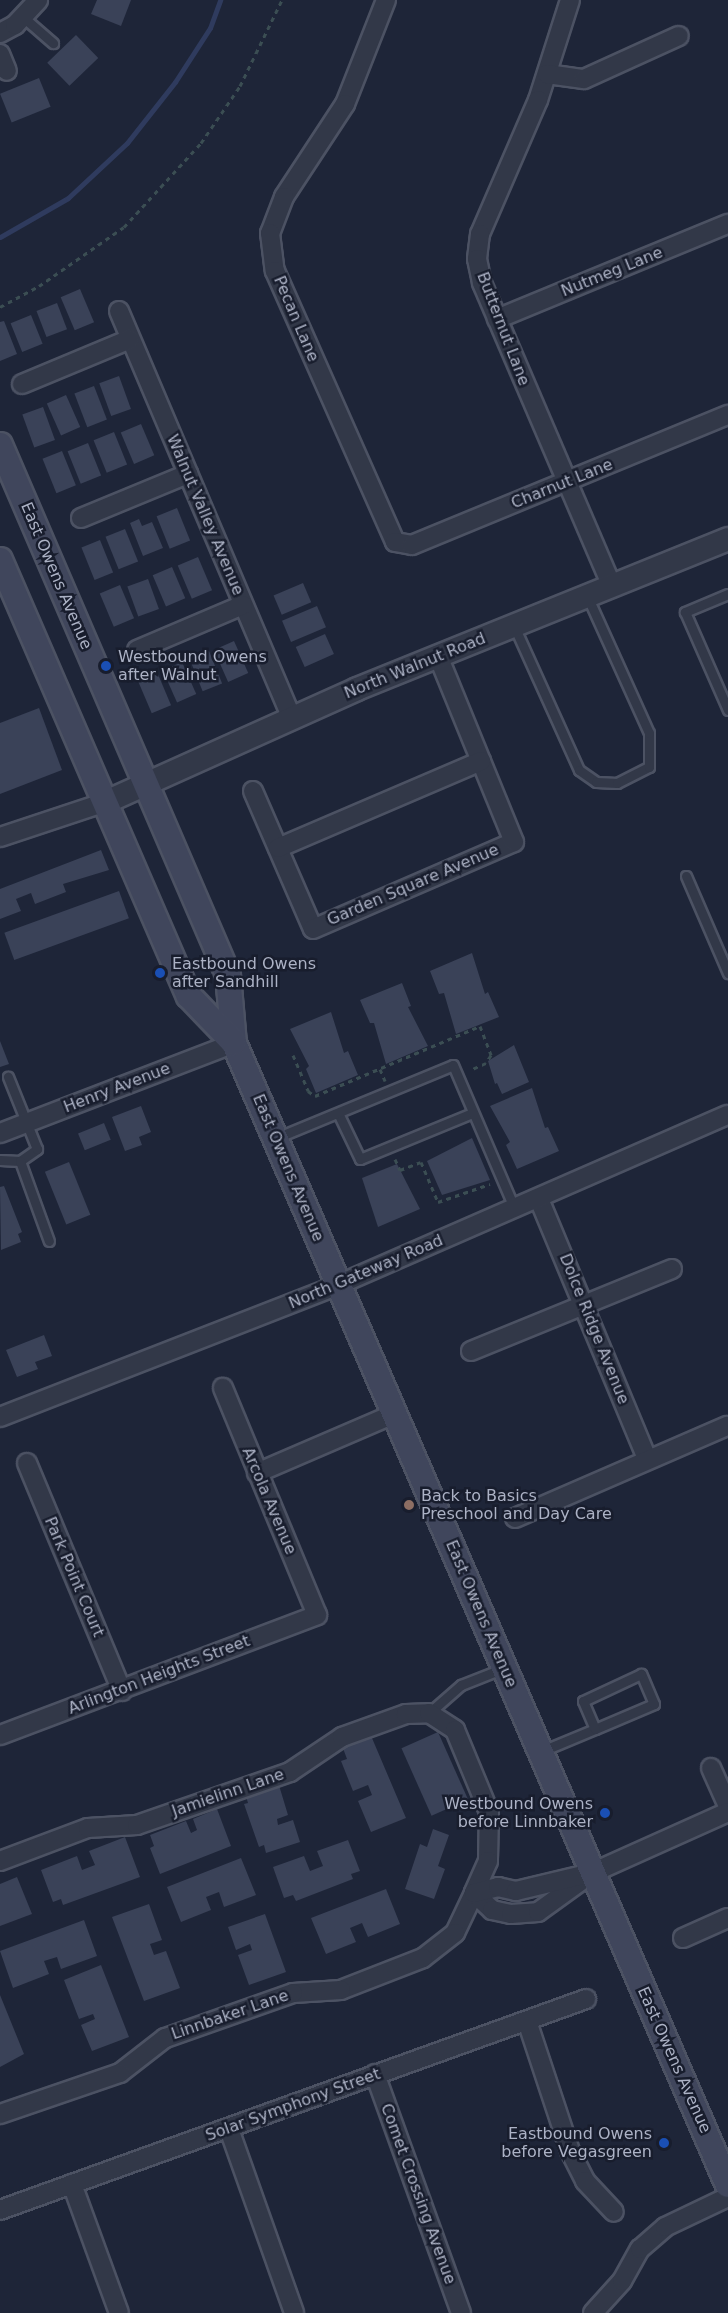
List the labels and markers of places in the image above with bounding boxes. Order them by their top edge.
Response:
place label: Westbound Owens after Walnut [118,647,267,685]
marker: Westbound Owens after Walnut [99,659,113,673]
place label: Eastbound Owens after Sandhill [172,954,316,992]
marker: Eastbound Owens after Sandhill [153,966,167,980]
place label: Back to Basics Preschool and Day Care [421,1486,612,1524]
marker: Back to Basics Preschool and Day Care [402,1498,416,1512]
place label: Westbound Owens before Linnbaker [444,1794,593,1832]
marker: Westbound Owens before Linnbaker [598,1806,612,1820]
place label: Eastbound Owens before Vegasgreen [501,2124,652,2162]
marker: Eastbound Owens before Vegasgreen [657,2136,671,2150]

